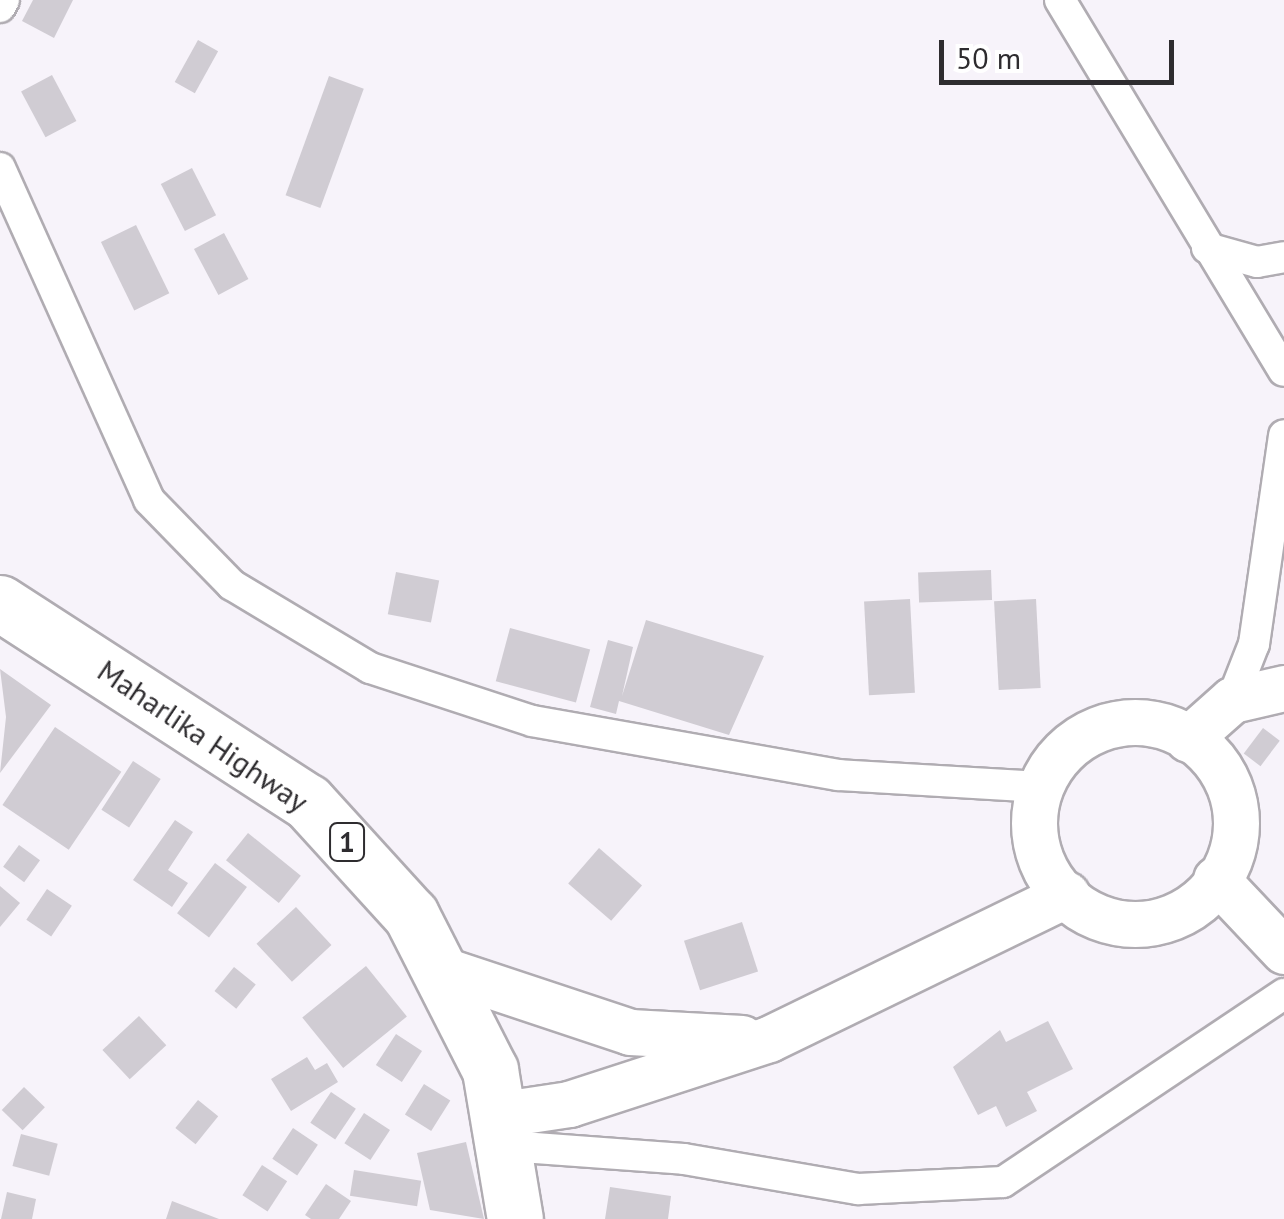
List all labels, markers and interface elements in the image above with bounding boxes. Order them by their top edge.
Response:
scale bar [944,20,1179,82]
text: 50 m [956,38,1021,77]
street label: Maharlika Highway [91,652,315,820]
road number: 1 [327,819,367,865]

